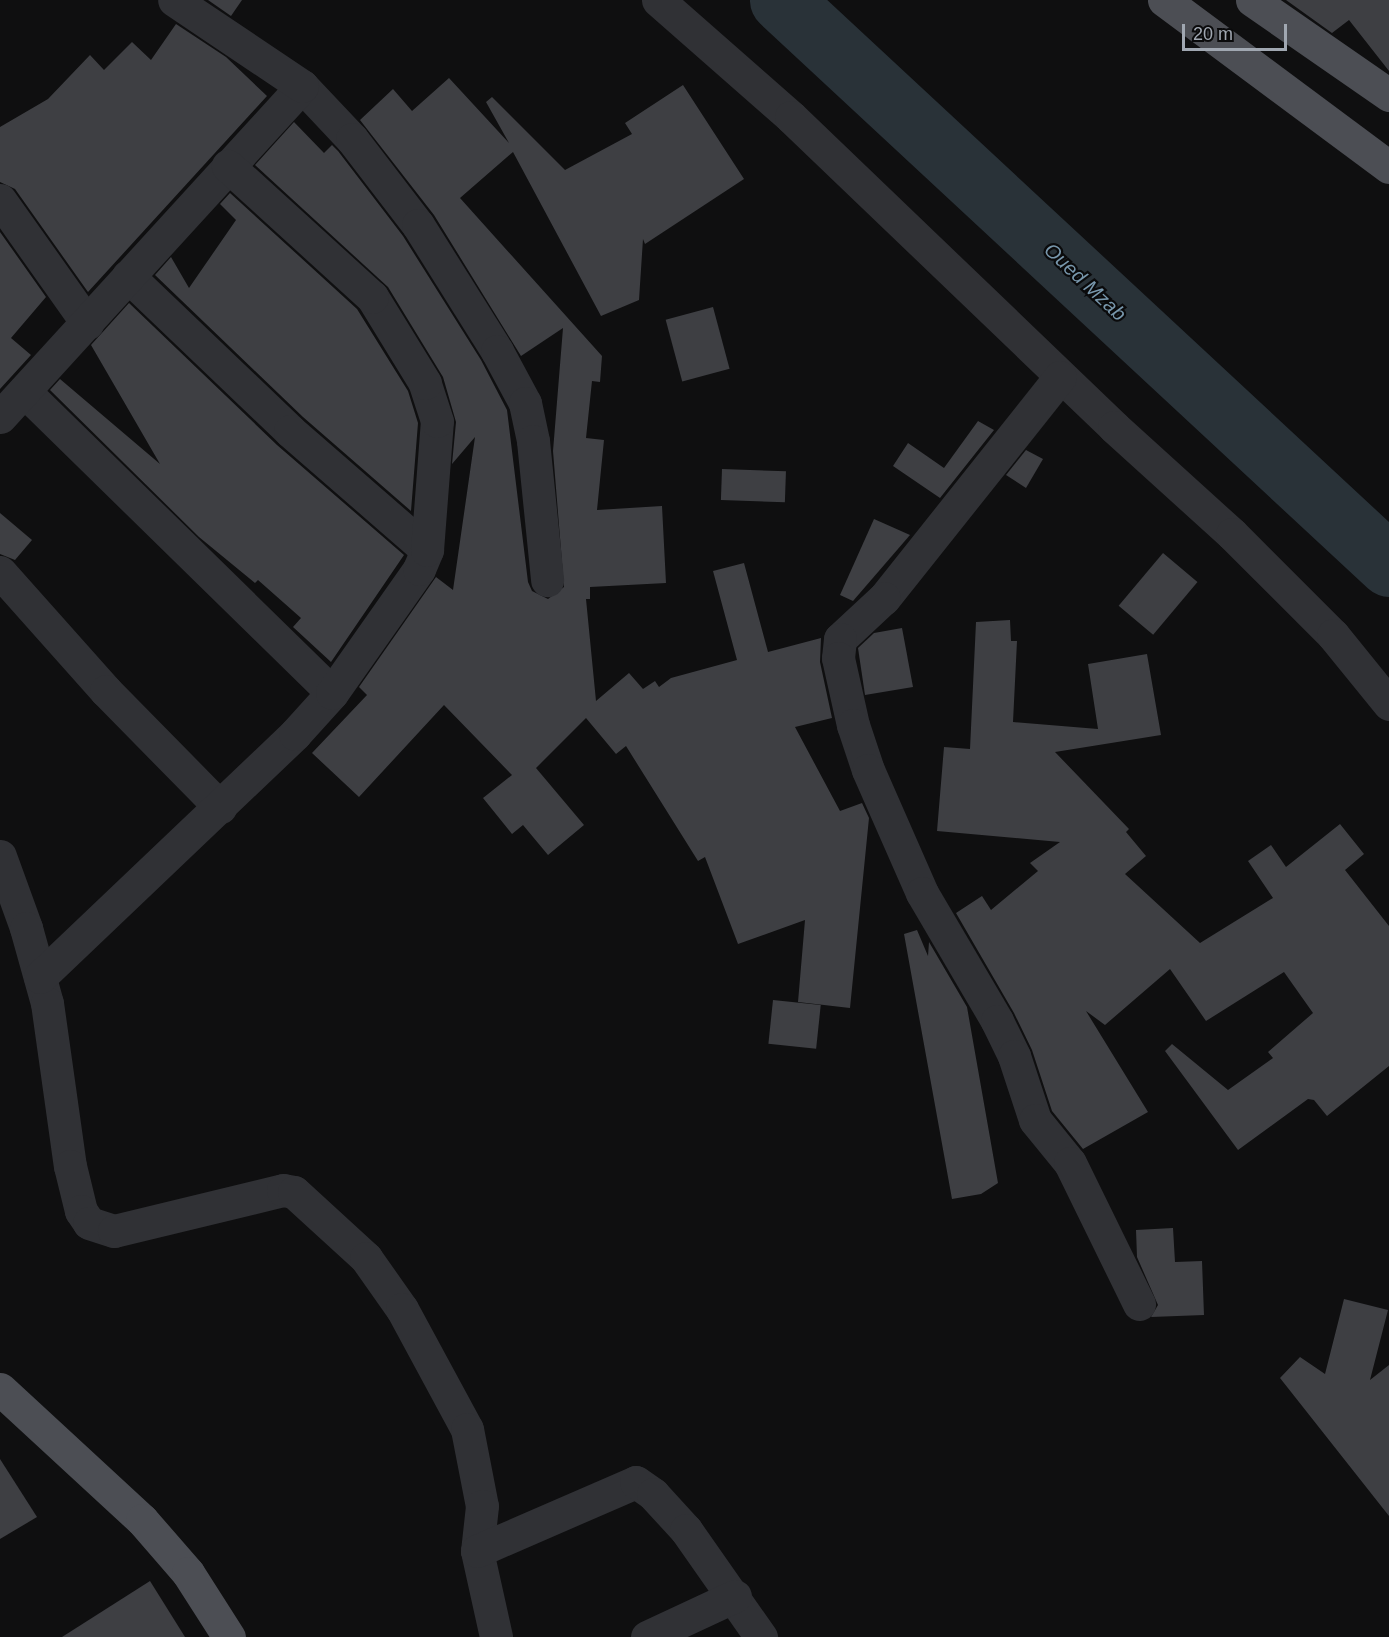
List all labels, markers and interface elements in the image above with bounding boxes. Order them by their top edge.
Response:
scale bar [1185,12,1290,50]
text: 20 m [1193,24,1233,44]
water label: Oued Mzab [1039,238,1131,326]

